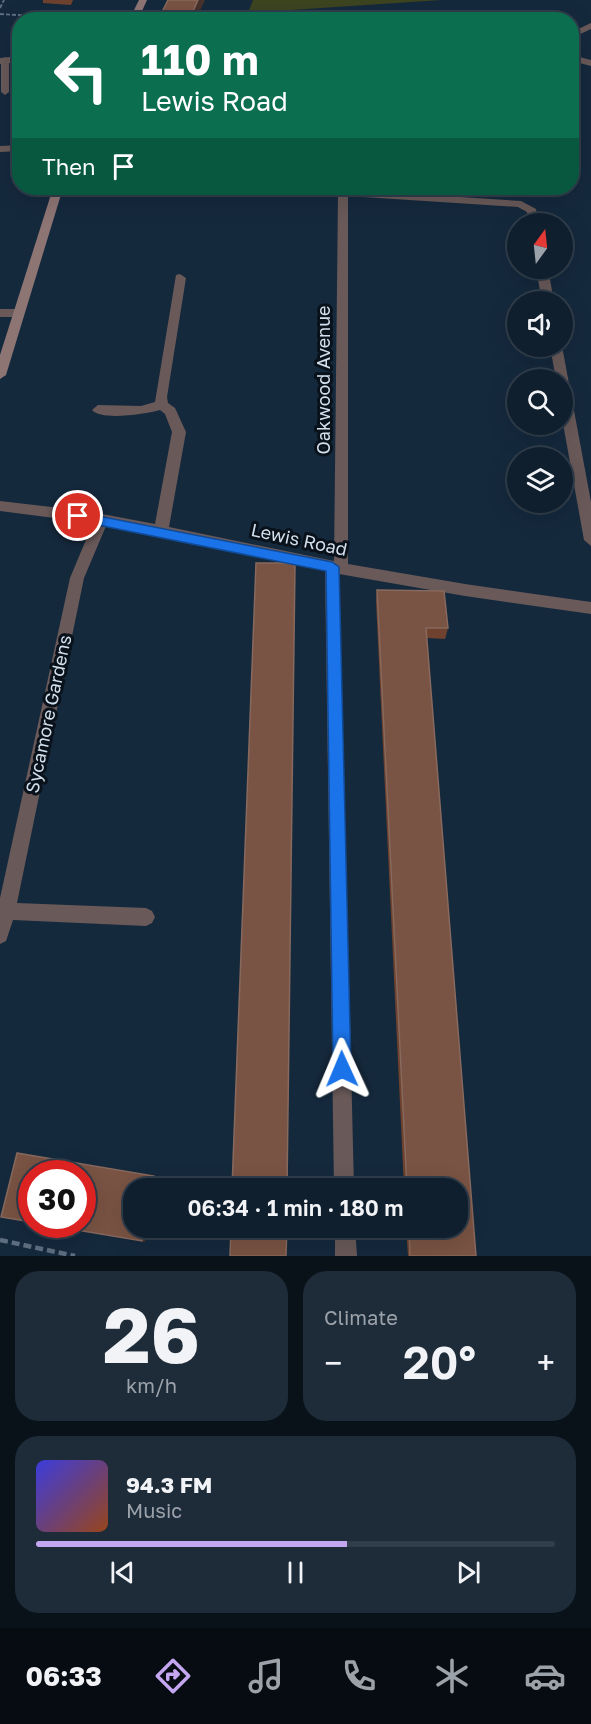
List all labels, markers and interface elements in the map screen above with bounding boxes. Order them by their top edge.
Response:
text: 110 m [141,34,259,84]
icon: left [42,36,120,114]
text: Lewis Road [141,85,288,117]
icon: arrive [107,150,140,183]
text: Then [42,153,95,180]
north arrow [507,213,573,279]
map controls [507,213,573,513]
button: sound [507,291,573,357]
street label: Oakwood Avenue [312,306,334,454]
button: search [507,369,573,435]
button: layers [507,447,573,513]
pin [52,490,103,541]
icon: arrive [61,499,94,532]
street label: Lewis Road [249,518,349,560]
street label: Sycamore Gardens [20,633,76,795]
position arrow [310,1037,374,1101]
speed limit sign: 30 [18,1160,96,1238]
text: 06:34 · 1 min · 180 m [187,1194,404,1221]
text: 26 [103,1287,200,1380]
text: Climate [324,1305,398,1329]
text: 20° [403,1335,476,1389]
text: − [324,1343,342,1382]
text: + [537,1343,555,1382]
text: km/h [126,1373,177,1397]
text: 94.3 FM [126,1471,212,1498]
text: Music [126,1498,182,1522]
icon: previous [106,1556,139,1589]
icon: pause [279,1556,312,1589]
icon: next [452,1556,485,1589]
icon: directions [152,1655,194,1697]
icon: music [245,1655,287,1697]
icon: phone [338,1655,380,1697]
icon: climate [431,1655,473,1697]
icon: car [524,1655,566,1697]
text: 06:33 [25,1660,102,1692]

